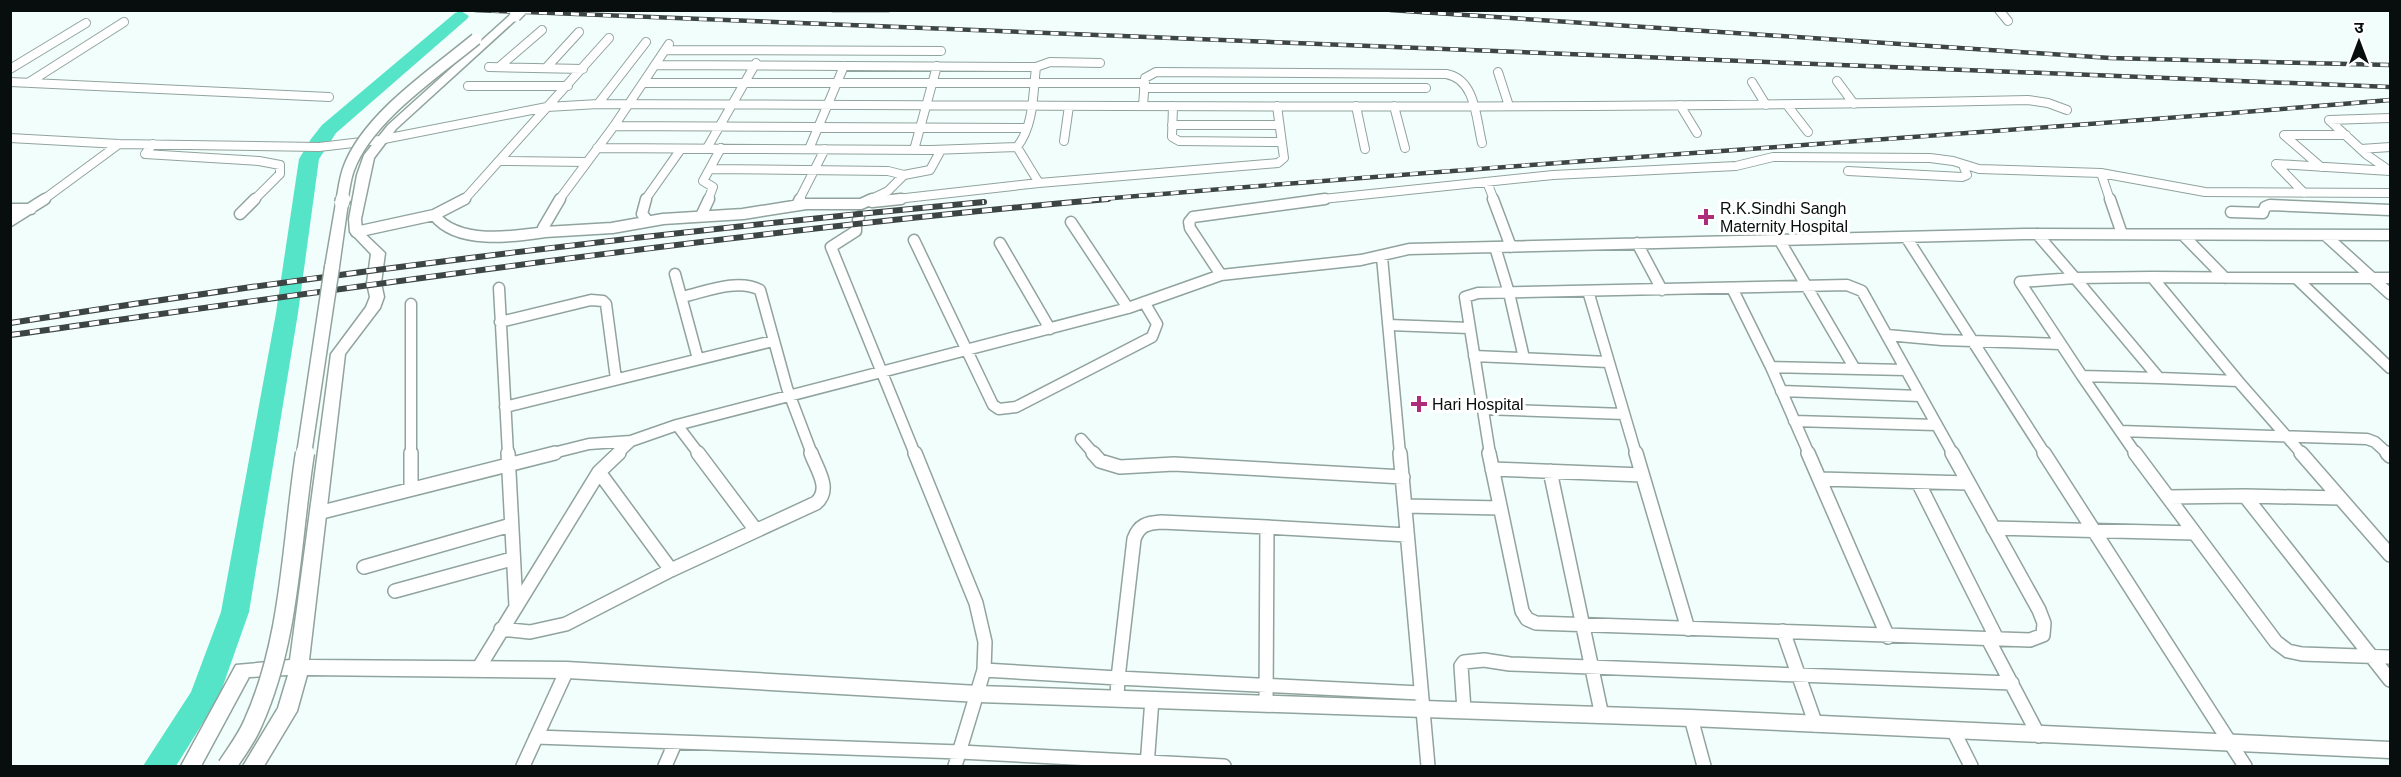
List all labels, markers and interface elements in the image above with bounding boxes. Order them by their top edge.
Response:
north arrow [2329,12,2389,72]
text: उ [2354,19,2364,36]
place label: R.K.Sindhi Sangh Maternity Hospital [1720,200,1848,235]
marker: R.K.Sindhi Sangh Maternity Hospital [1697,208,1715,226]
marker: Hari Hospital [1410,395,1428,413]
place label: Hari Hospital [1432,396,1524,413]

